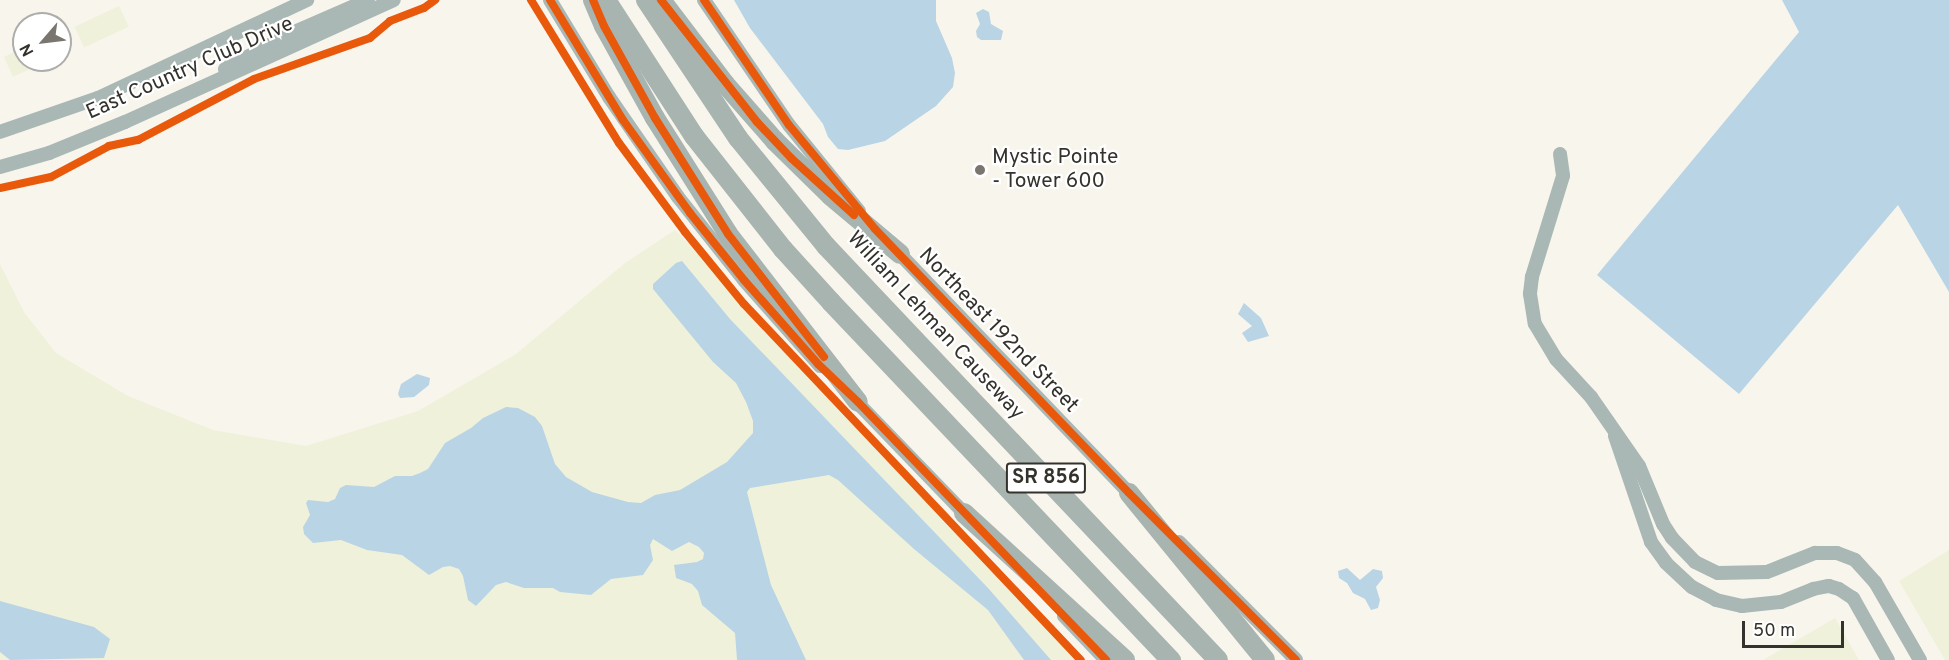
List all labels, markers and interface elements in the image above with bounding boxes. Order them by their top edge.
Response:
north arrow [12,12,72,72]
street label: East Country Club Drive [83,12,297,126]
text: N [16,40,39,59]
place label: Mystic Pointe - Tower 600 [992,145,1118,195]
marker: Mystic Pointe - Tower 600 [973,163,987,177]
street label: William Lehman Causeway [841,227,1029,425]
street label: Northeast 192nd Street [913,243,1083,419]
road number: SR 856 [1006,461,1086,495]
scale bar [1745,609,1847,647]
text: 50 m [1753,620,1795,643]

